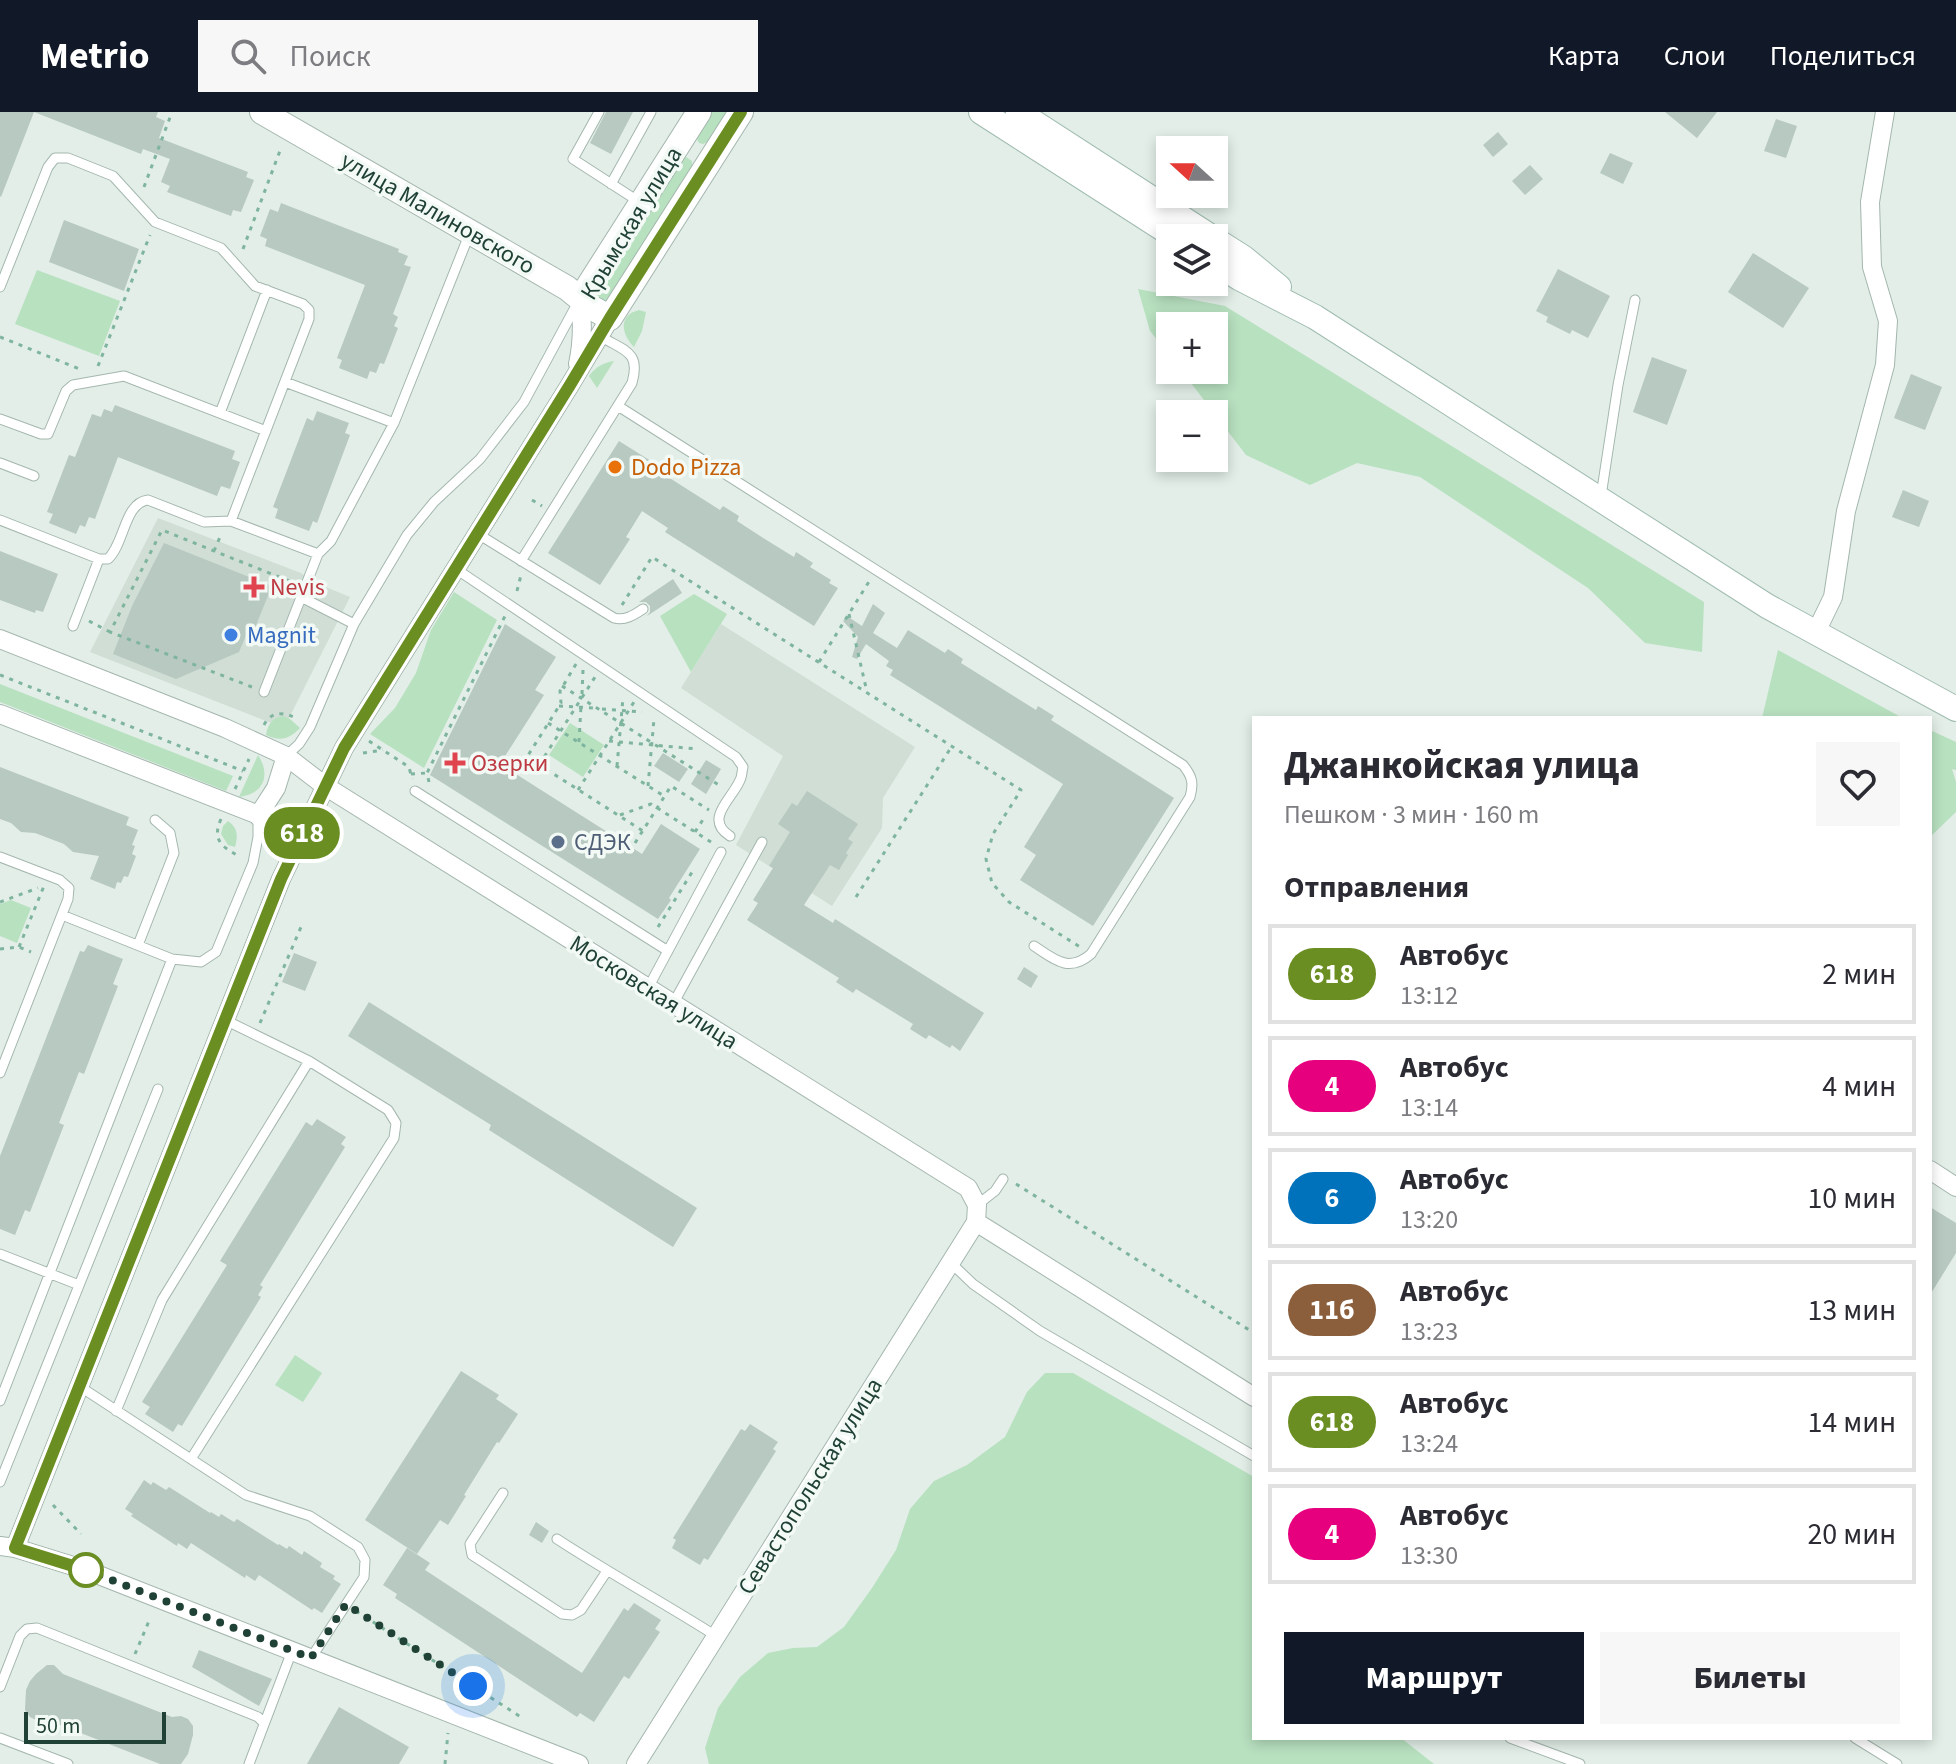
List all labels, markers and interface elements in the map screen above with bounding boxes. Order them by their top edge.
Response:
search box [198,20,758,92]
text: Metrio [40,29,150,83]
icon: search [226,34,270,78]
text: Поиск [290,35,371,78]
text: Карта [1548,36,1620,76]
text: Слои [1664,36,1726,76]
text: Поделиться [1770,36,1916,76]
north arrow [1156,136,1228,208]
map controls [1156,136,1228,472]
street label: Крымская улица [572,140,691,307]
street label: улица Малиновского [334,143,542,283]
button: layers [1156,224,1228,296]
button: + [1156,312,1228,384]
button: − [1156,400,1228,472]
place label: Dodo Pizza [631,450,741,485]
marker: Dodo Pizza [606,458,624,476]
place label: Nevis [270,570,325,605]
marker: Nevis [245,578,263,596]
place label: Magnit [247,618,316,653]
marker: Magnit [222,626,240,644]
text: Джанкойская улица [1284,739,1640,793]
button: heart [1816,742,1900,826]
place label: Озерки [471,746,548,781]
marker: Озерки [446,754,464,772]
text: Пешком · 3 мин · 160 m [1284,796,1539,833]
line badge: 618 [256,807,348,859]
text: 618 [280,813,324,853]
place label: СДЭК [574,825,631,860]
marker: СДЭК [549,833,567,851]
text: Отправления [1284,866,1469,909]
street label: Московская улица [563,926,745,1058]
text: Автобус [1400,934,1509,977]
text: 2 мин [1822,953,1896,996]
text: 618 [1310,954,1354,994]
text: 13:12 [1400,977,1458,1014]
text: Автобус [1400,1046,1509,1089]
text: 4 мин [1822,1065,1896,1108]
text: 4 [1325,1066,1339,1106]
text: 13:14 [1400,1089,1458,1126]
text: Автобус [1400,1158,1509,1201]
text: 10 мин [1807,1177,1896,1220]
text: 6 [1325,1178,1339,1218]
text: 13:20 [1400,1201,1458,1238]
text: Автобус [1400,1270,1509,1313]
text: 13 мин [1807,1289,1896,1332]
text: 11б [1309,1290,1355,1330]
text: 13:23 [1400,1313,1458,1350]
street label: Севастопольская улица [729,1371,891,1601]
text: Автобус [1400,1382,1509,1425]
text: 14 мин [1807,1401,1896,1444]
text: 618 [1310,1402,1354,1442]
text: 13:24 [1400,1425,1458,1462]
text: Автобус [1400,1494,1509,1537]
text: 20 мин [1807,1513,1896,1556]
text: 4 [1325,1514,1339,1554]
text: 13:30 [1400,1537,1458,1574]
unlabelled marker [69,1553,103,1587]
button: Маршрут [1284,1632,1584,1724]
button: Билеты [1600,1632,1900,1724]
your location [453,1666,493,1706]
scale bar [24,1708,166,1744]
text: 50 m [36,1710,81,1742]

